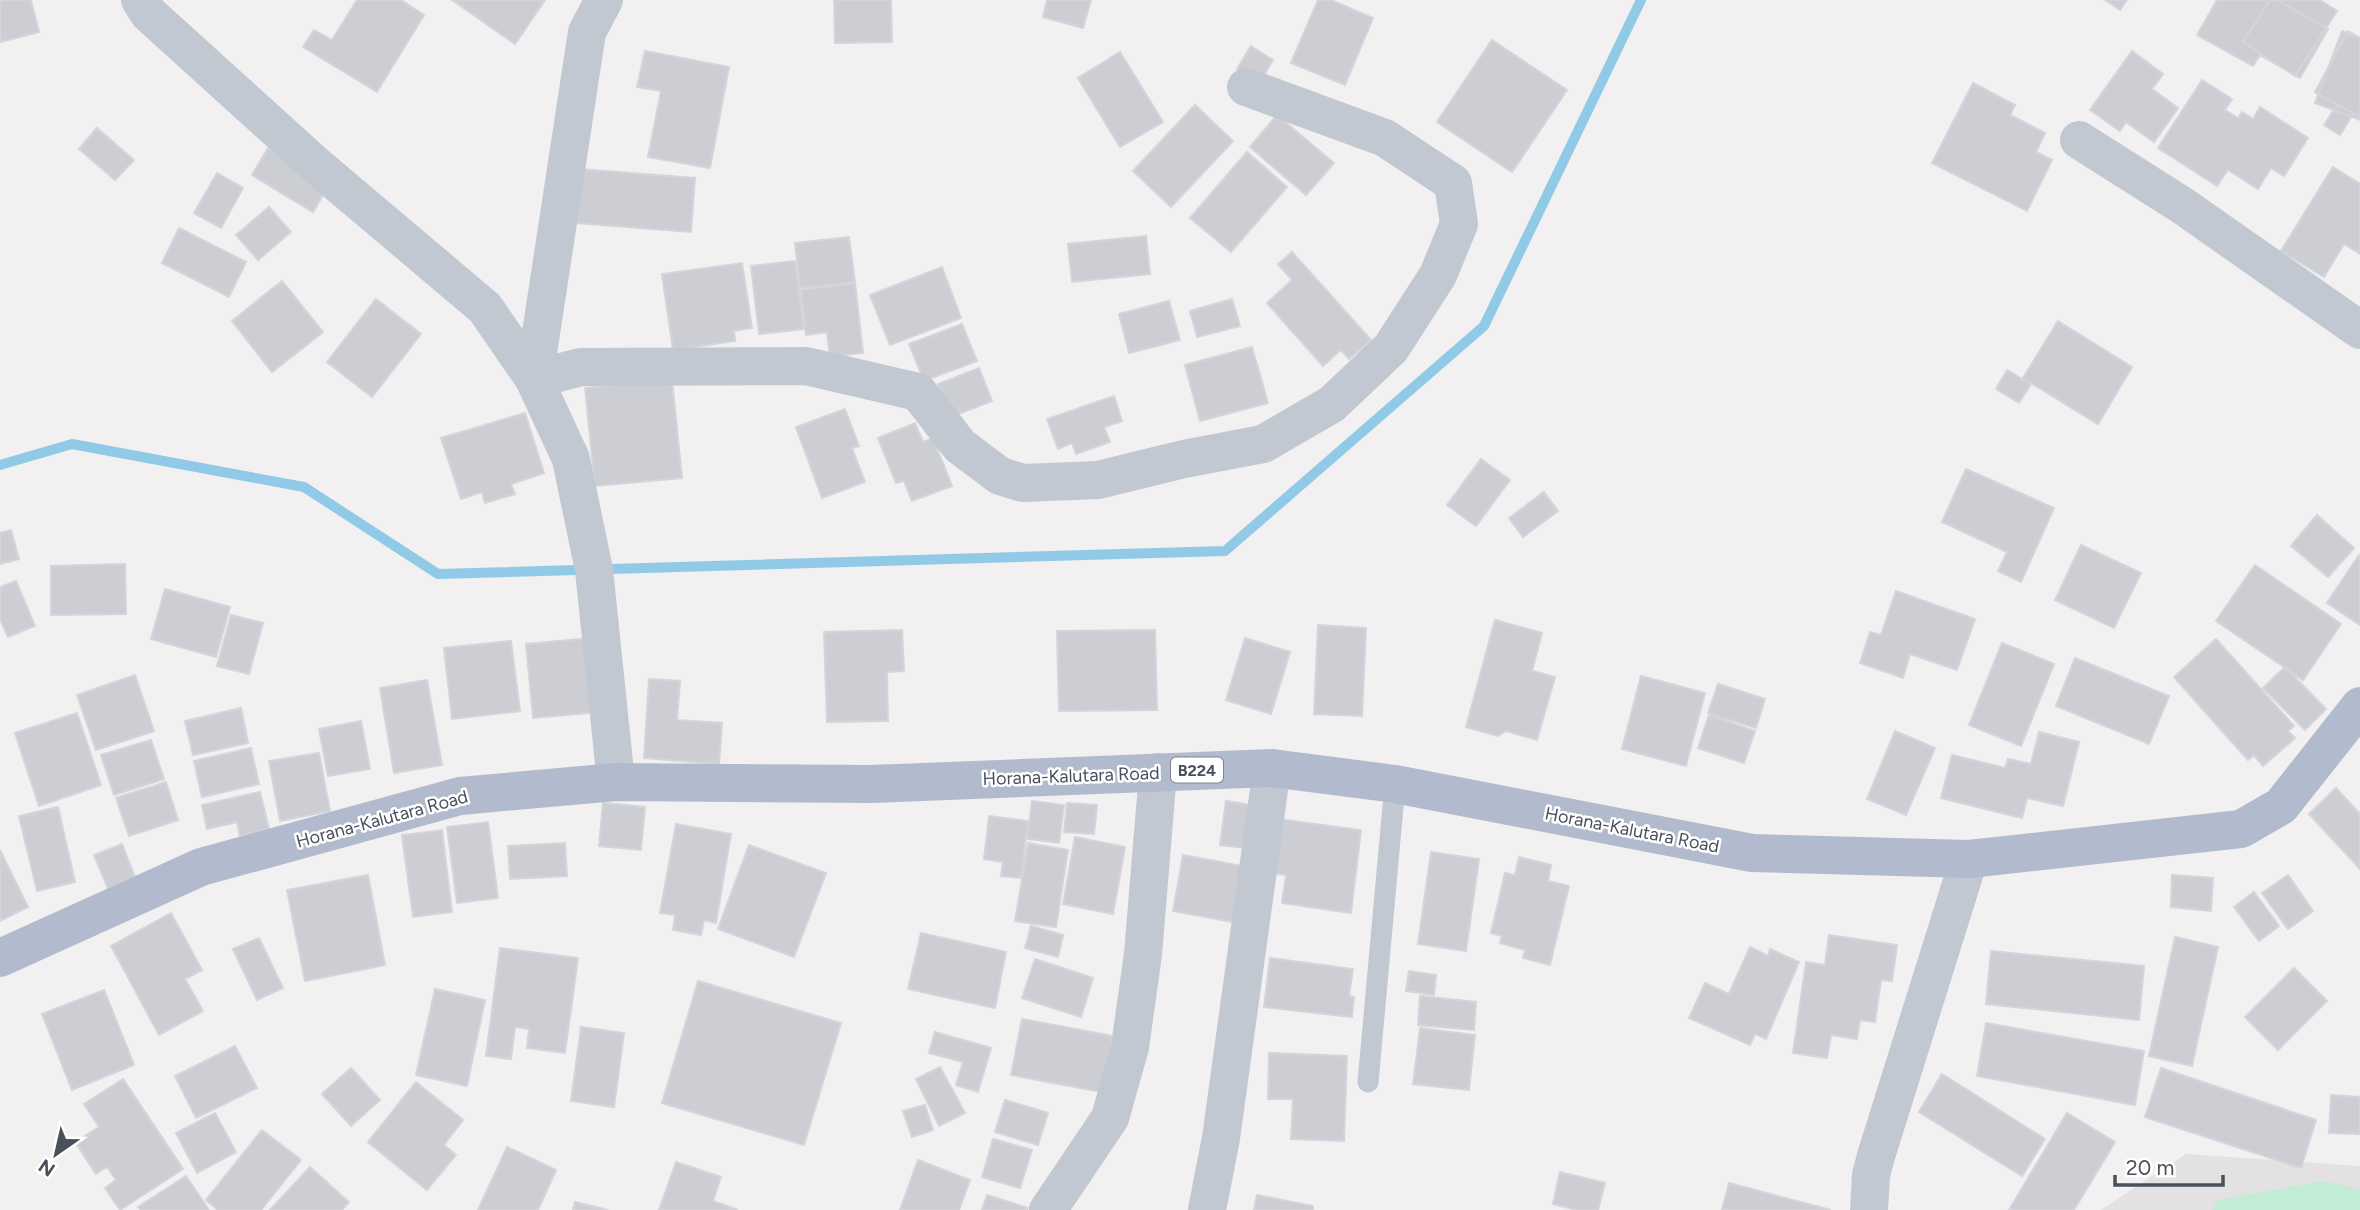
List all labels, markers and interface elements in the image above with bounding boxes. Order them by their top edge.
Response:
road number: B224 [1171,758,1223,782]
street label: Horana-Kalutara Road [982,762,1160,790]
street label: Horana-Kalutara Road [294,785,470,853]
street label: Horana-Kalutara Road [1543,802,1721,858]
north arrow [21,1119,91,1189]
scale bar [2115,1144,2224,1188]
text: N [34,1154,59,1181]
text: 20 m [2126,1155,2174,1180]

